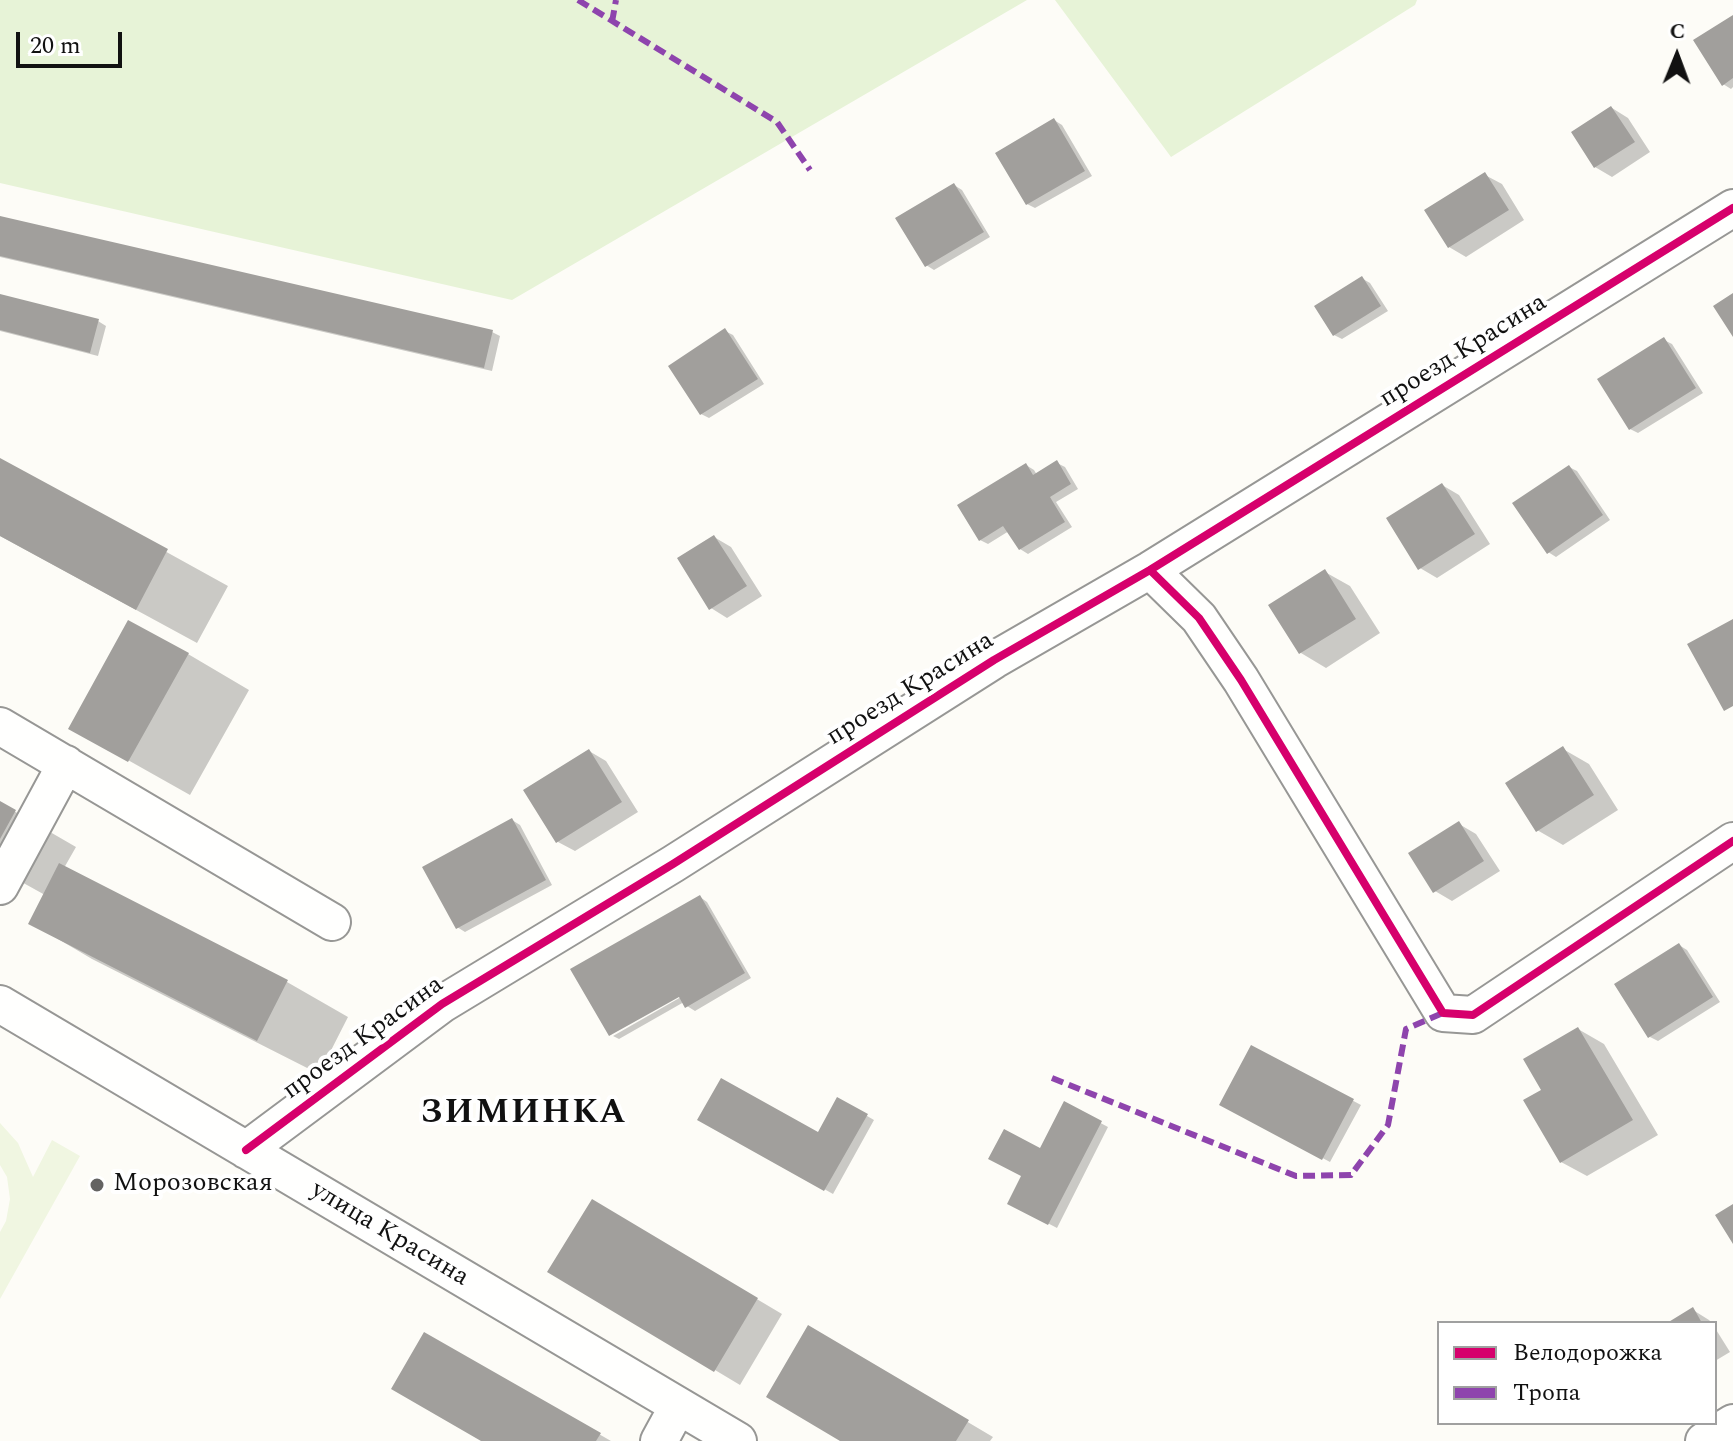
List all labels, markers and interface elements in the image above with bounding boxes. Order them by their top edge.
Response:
text: С [1669,15,1686,48]
scale bar [20,16,126,66]
north arrow [1637,16,1717,96]
text: 20 m [30,28,81,64]
street label: проезд Красина [1375,288,1553,416]
street label: проезд Красина [822,626,1000,754]
street label: проезд Красина [277,970,451,1108]
district label: ЗИМИНКА [420,1095,628,1135]
place label: Морозовская [113,1169,273,1201]
marker: Морозовская [88,1176,106,1194]
street label: улица Красина [304,1176,474,1294]
legend [1437,1321,1717,1425]
text: Велодорожка [1513,1335,1662,1371]
text: Тропа [1513,1375,1581,1411]

